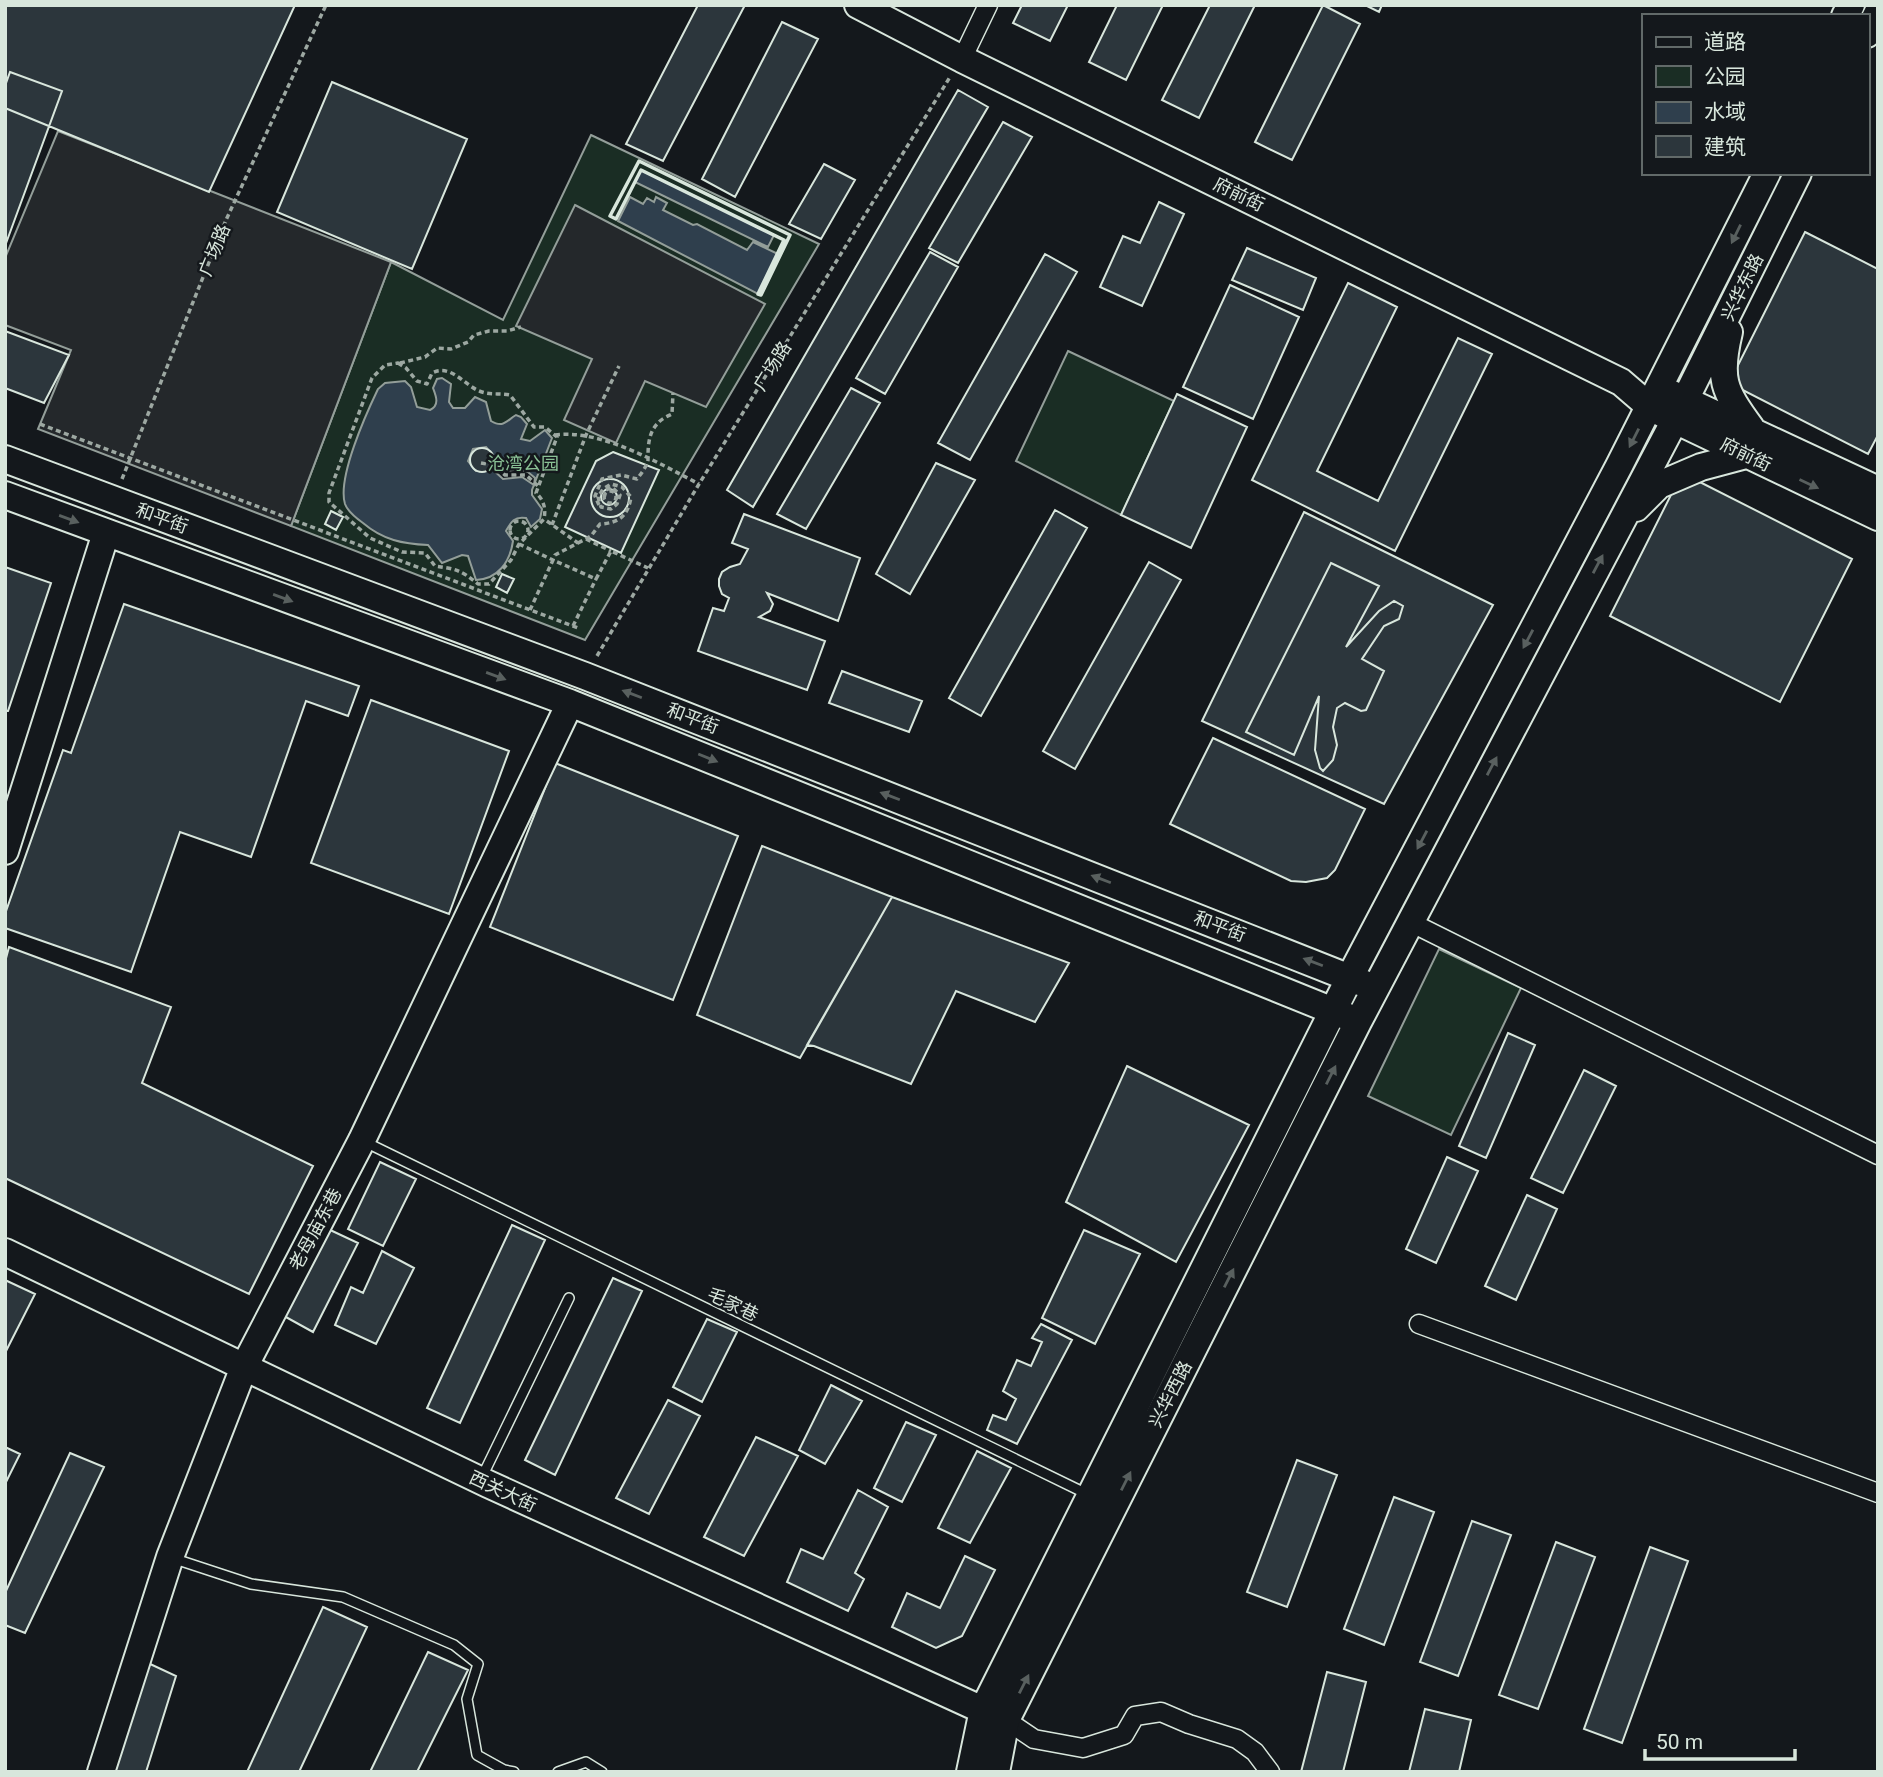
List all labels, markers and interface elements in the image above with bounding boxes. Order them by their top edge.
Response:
legend [1642,14,1869,175]
text: 道路 [1704,30,1746,54]
text: 公园 [1704,65,1746,89]
text: 水域 [1704,100,1746,124]
text: 建筑 [1704,135,1746,159]
street label: 府前街 [1210,173,1268,215]
street label: 广场路 [194,221,234,279]
one-way arrow [1731,224,1742,244]
street label: 兴华东路 [1717,250,1767,324]
street label: 广场路 [749,338,795,394]
one-way arrow [1629,428,1640,448]
street label: 府前街 [1717,433,1775,475]
park label: 沧湾公园 [487,453,559,474]
one-way arrow [1799,478,1819,490]
street label: 和平街 [133,499,191,537]
one-way arrow [59,514,80,525]
one-way arrow [1591,554,1603,574]
one-way arrow [272,592,293,603]
one-way arrow [1523,629,1534,649]
one-way arrow [486,671,507,682]
one-way arrow [622,689,643,700]
street label: 和平街 [664,699,722,737]
one-way arrow [698,753,719,764]
one-way arrow [1486,756,1498,776]
one-way arrow [879,790,900,801]
one-way arrow [1416,830,1428,850]
one-way arrow [1091,873,1112,884]
street label: 和平街 [1191,907,1249,945]
one-way arrow [1302,957,1323,968]
one-way arrow [1326,1065,1337,1085]
street label: 老母庙东巷 [285,1184,345,1274]
one-way arrow [1223,1268,1234,1288]
street label: 毛家巷 [704,1283,762,1325]
street label: 兴华西路 [1144,1357,1196,1431]
street label: 西关大街 [466,1466,540,1516]
one-way arrow [1121,1471,1132,1491]
one-way arrow [1018,1674,1029,1694]
scale bar [1645,1718,1796,1762]
text: 50 m [1656,1730,1703,1754]

